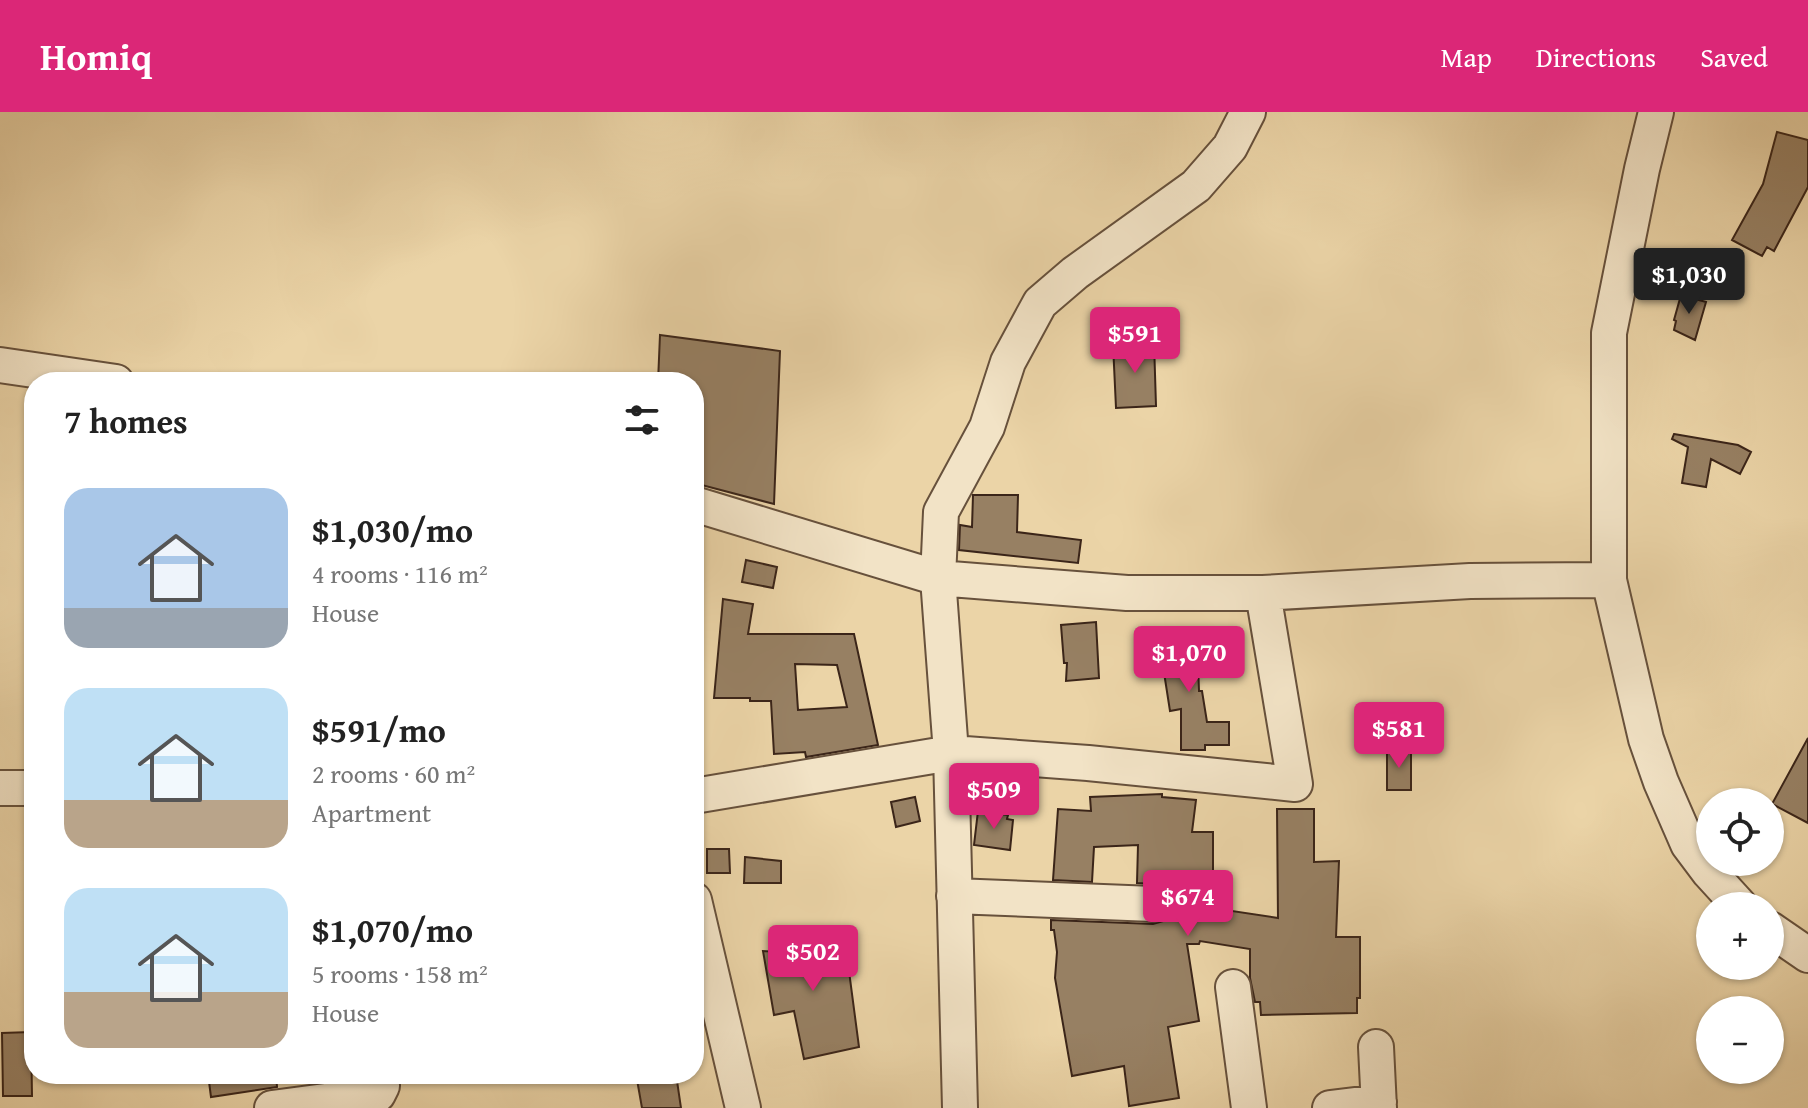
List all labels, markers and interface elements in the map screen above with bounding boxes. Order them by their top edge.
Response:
text: Homiq [40,28,152,84]
text: Map [1440,36,1492,77]
text: Directions [1536,36,1656,77]
text: Saved [1700,36,1768,77]
pin: $1,030 [1624,248,1754,316]
text: $1,030 [1652,254,1726,293]
pin: $591 [1088,307,1182,375]
text: $591 [1108,313,1162,352]
text: 7 homes [64,396,188,445]
icon: filters [620,398,664,442]
text: $1,030/mo [312,505,473,554]
icon: home [128,520,224,616]
text: 4 rooms · 116 m² [312,554,488,593]
text: House [312,593,379,632]
pin: $1,070 [1124,626,1254,694]
text: $1,070 [1152,632,1226,671]
pin: $581 [1352,702,1446,770]
text: $591/mo [312,705,446,754]
text: $581 [1372,708,1426,747]
icon: home [128,720,224,816]
text: 2 rooms · 60 m² [312,754,475,793]
pin: $509 [947,763,1041,831]
text: $509 [967,769,1021,808]
map controls [1696,788,1784,1084]
button: locate [1696,788,1784,876]
text: Apartment [312,793,431,832]
pin: $674 [1141,870,1235,938]
text: $674 [1161,876,1215,915]
button: + [1696,892,1784,980]
text: $1,070/mo [312,905,473,954]
icon: home [128,920,224,1016]
pin: $502 [766,925,860,993]
text: $502 [786,931,840,970]
text: 5 rooms · 158 m² [312,954,488,993]
text: House [312,993,379,1032]
button: − [1696,996,1784,1084]

